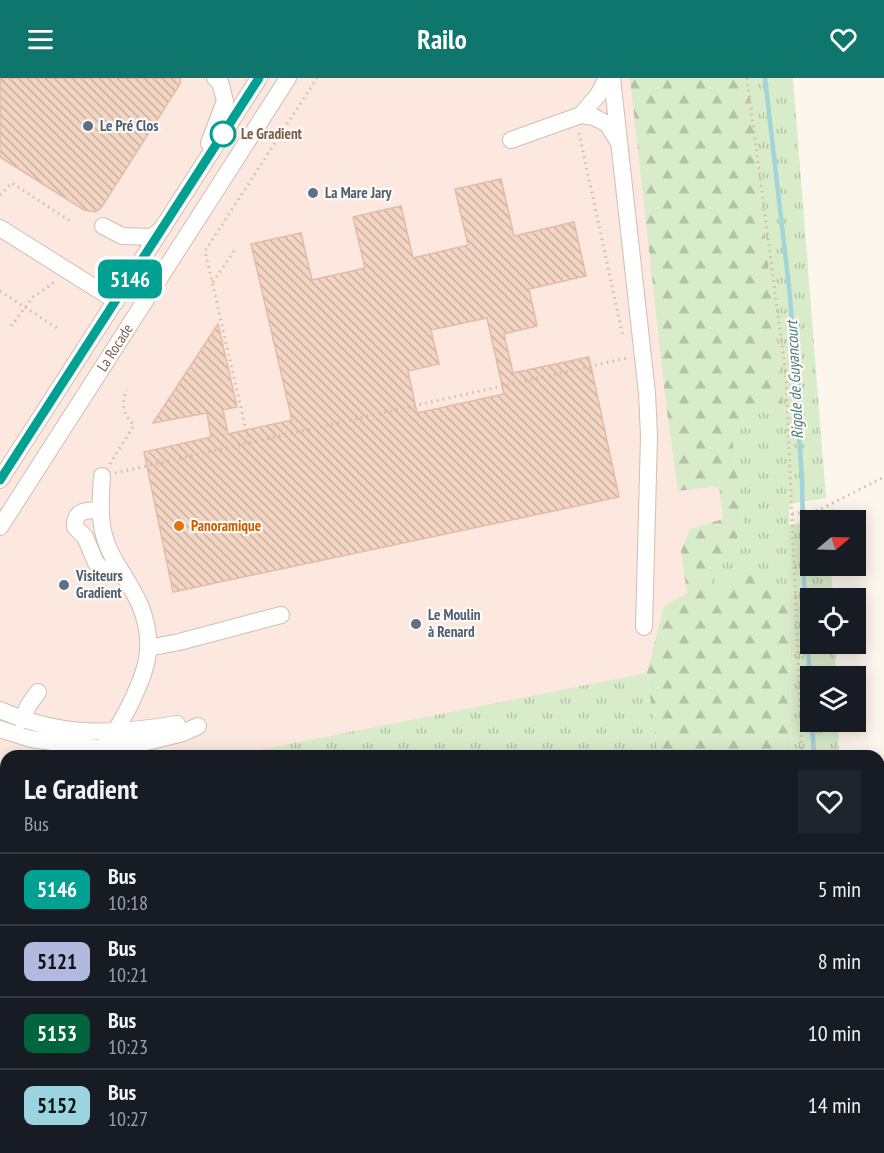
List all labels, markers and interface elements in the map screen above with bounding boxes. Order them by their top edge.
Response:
text: Railo [417,22,467,56]
icon: menu [24,23,57,56]
icon: heart [827,23,860,56]
place label: Le Pré Clos [100,116,158,135]
marker: Le Pré Clos [81,119,95,133]
marker: Le Gradient [210,121,236,147]
place label: Le Gradient [241,124,303,143]
place label: La Mare Jary [325,183,393,202]
marker: La Mare Jary [306,186,320,200]
line badge: 5146 [88,260,172,298]
text: 5146 [110,266,150,293]
water label: Rigole de Guyancourt [781,319,807,440]
street label: La Rocade [92,320,137,375]
north arrow [800,510,866,576]
map controls [800,510,866,732]
place label: Panoramique [191,516,261,535]
marker: Panoramique [172,519,186,533]
place label: Visiteurs Gradient [75,566,123,602]
marker: Visiteurs Gradient [57,578,71,592]
button: locate [800,588,866,654]
place label: Le Moulin à Renard [428,605,481,641]
marker: Le Moulin à Renard [409,617,423,631]
button: layers [800,666,866,732]
text: Le Gradient [24,770,138,807]
button: heart [798,770,861,833]
text: Bus [24,811,49,837]
text: Bus [108,862,136,890]
text: 5 min [818,875,861,903]
text: 5146 [37,876,77,903]
text: 10:18 [108,890,148,916]
text: Bus [108,934,136,962]
text: 8 min [818,947,861,975]
text: 5121 [37,948,77,975]
text: 10:21 [108,962,148,988]
text: Bus [108,1006,136,1034]
text: 10 min [808,1019,861,1047]
text: 5153 [37,1020,77,1047]
text: 10:23 [108,1034,148,1060]
text: Bus [108,1078,136,1106]
text: 14 min [808,1091,861,1119]
text: 5152 [37,1092,77,1119]
text: 10:27 [108,1106,148,1132]

